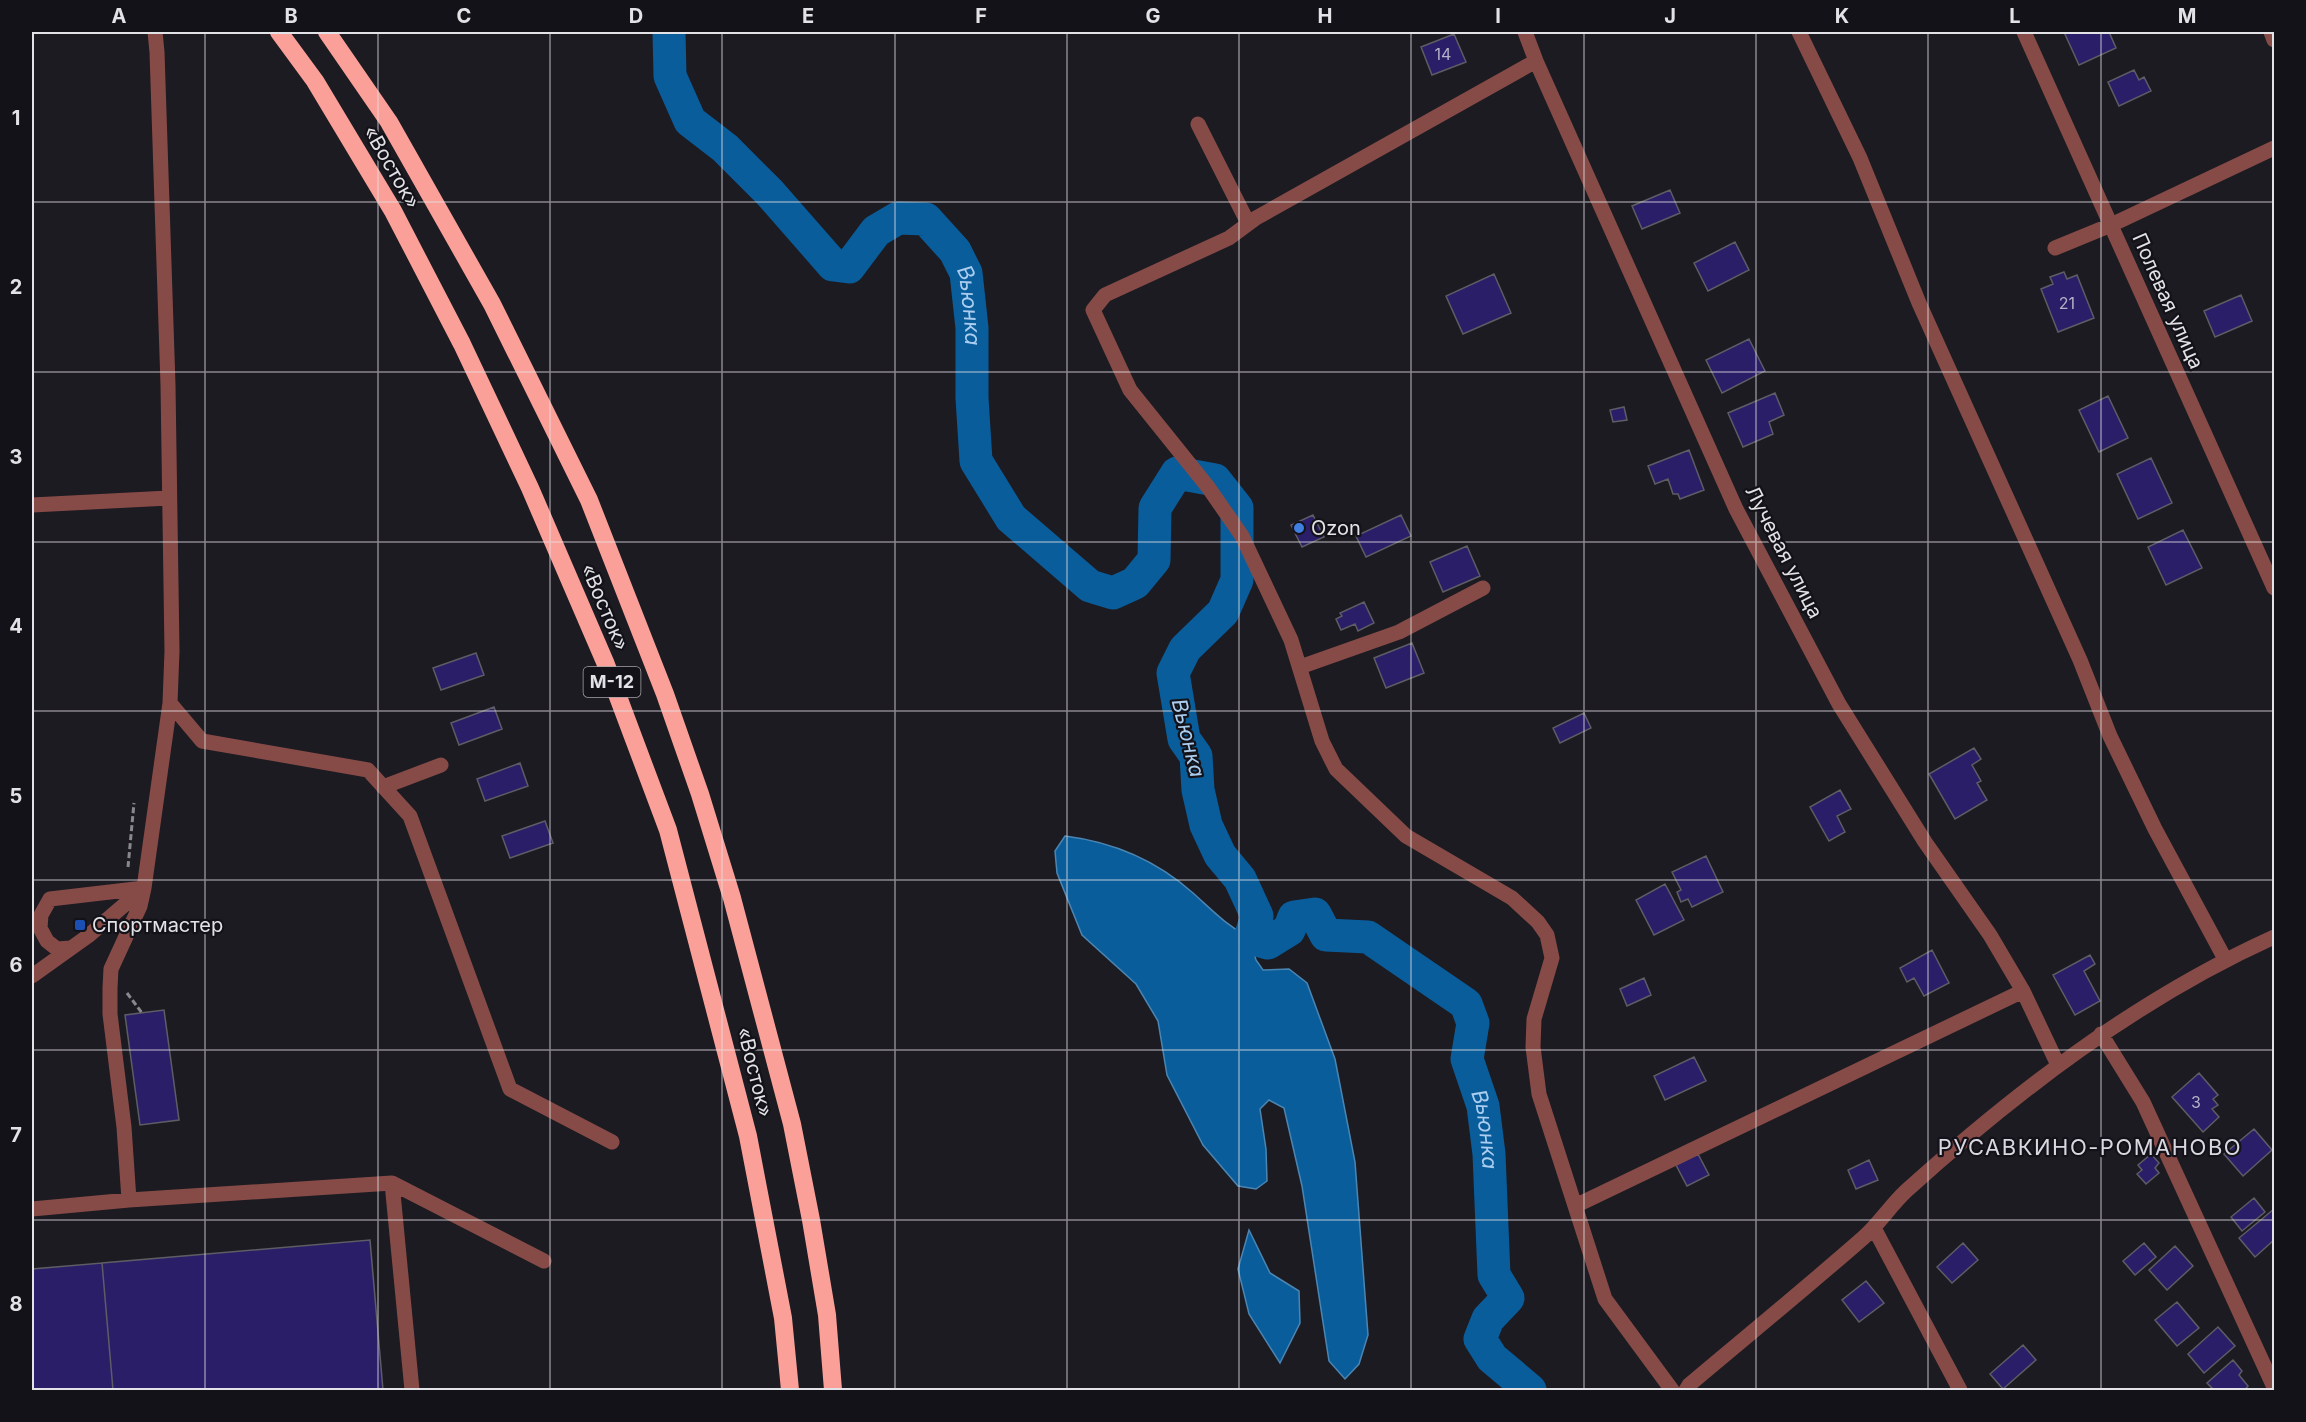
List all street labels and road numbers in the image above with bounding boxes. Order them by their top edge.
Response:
street label: «Восток» [359,121,425,213]
street label: Полевая улица [2127,229,2209,373]
street label: Лучевая улица [1740,482,1828,622]
street label: «Восток» [576,560,634,654]
road number: М-12 [584,667,640,697]
street label: «Восток» [732,1025,778,1119]

